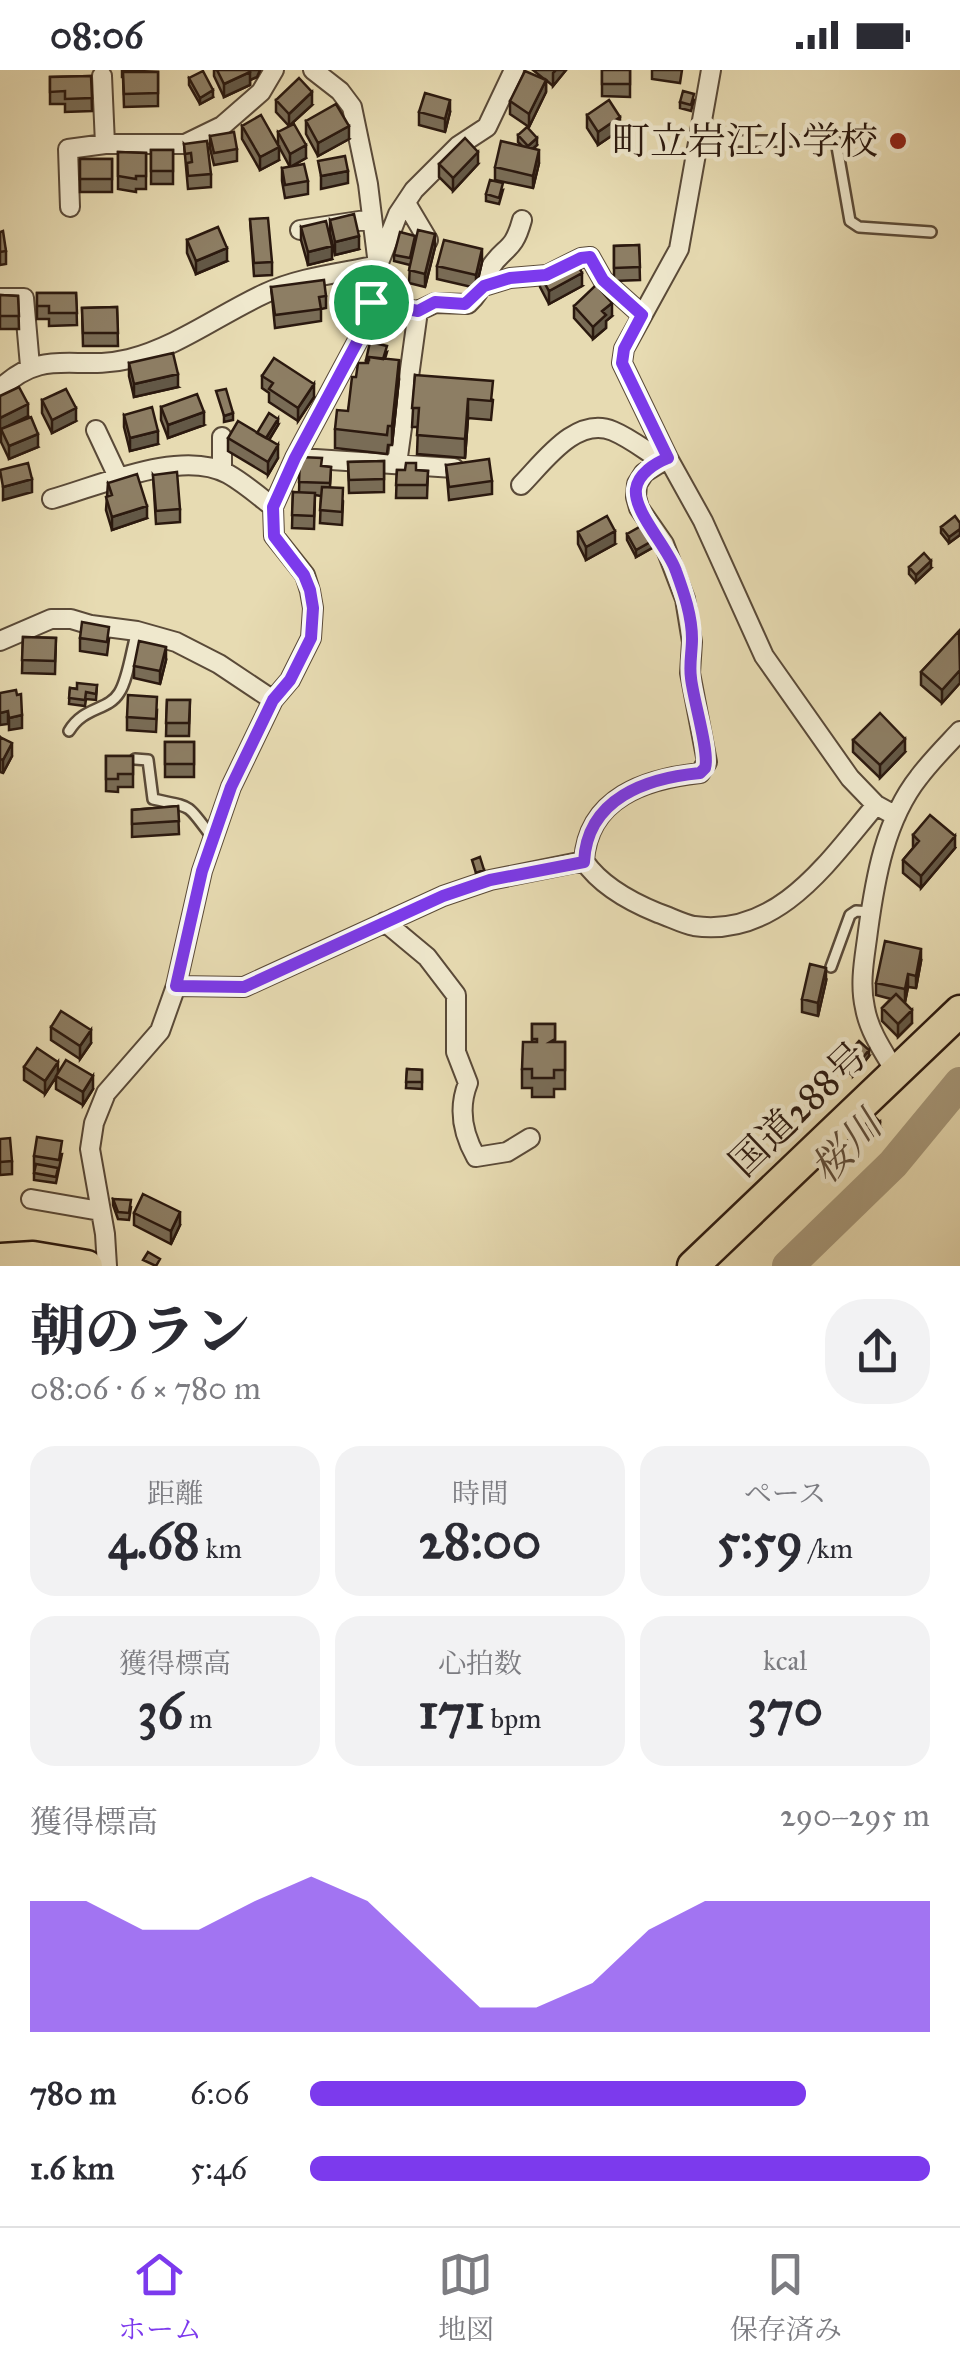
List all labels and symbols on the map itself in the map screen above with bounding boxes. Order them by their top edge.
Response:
place label: 町立岩江小学校 [612,118,878,164]
marker: 町立岩江小学校 [887,130,909,152]
pin [329,260,414,345]
street label: 国道288号 [720,1032,876,1186]
water label: 桜川 [801,1098,894,1193]

